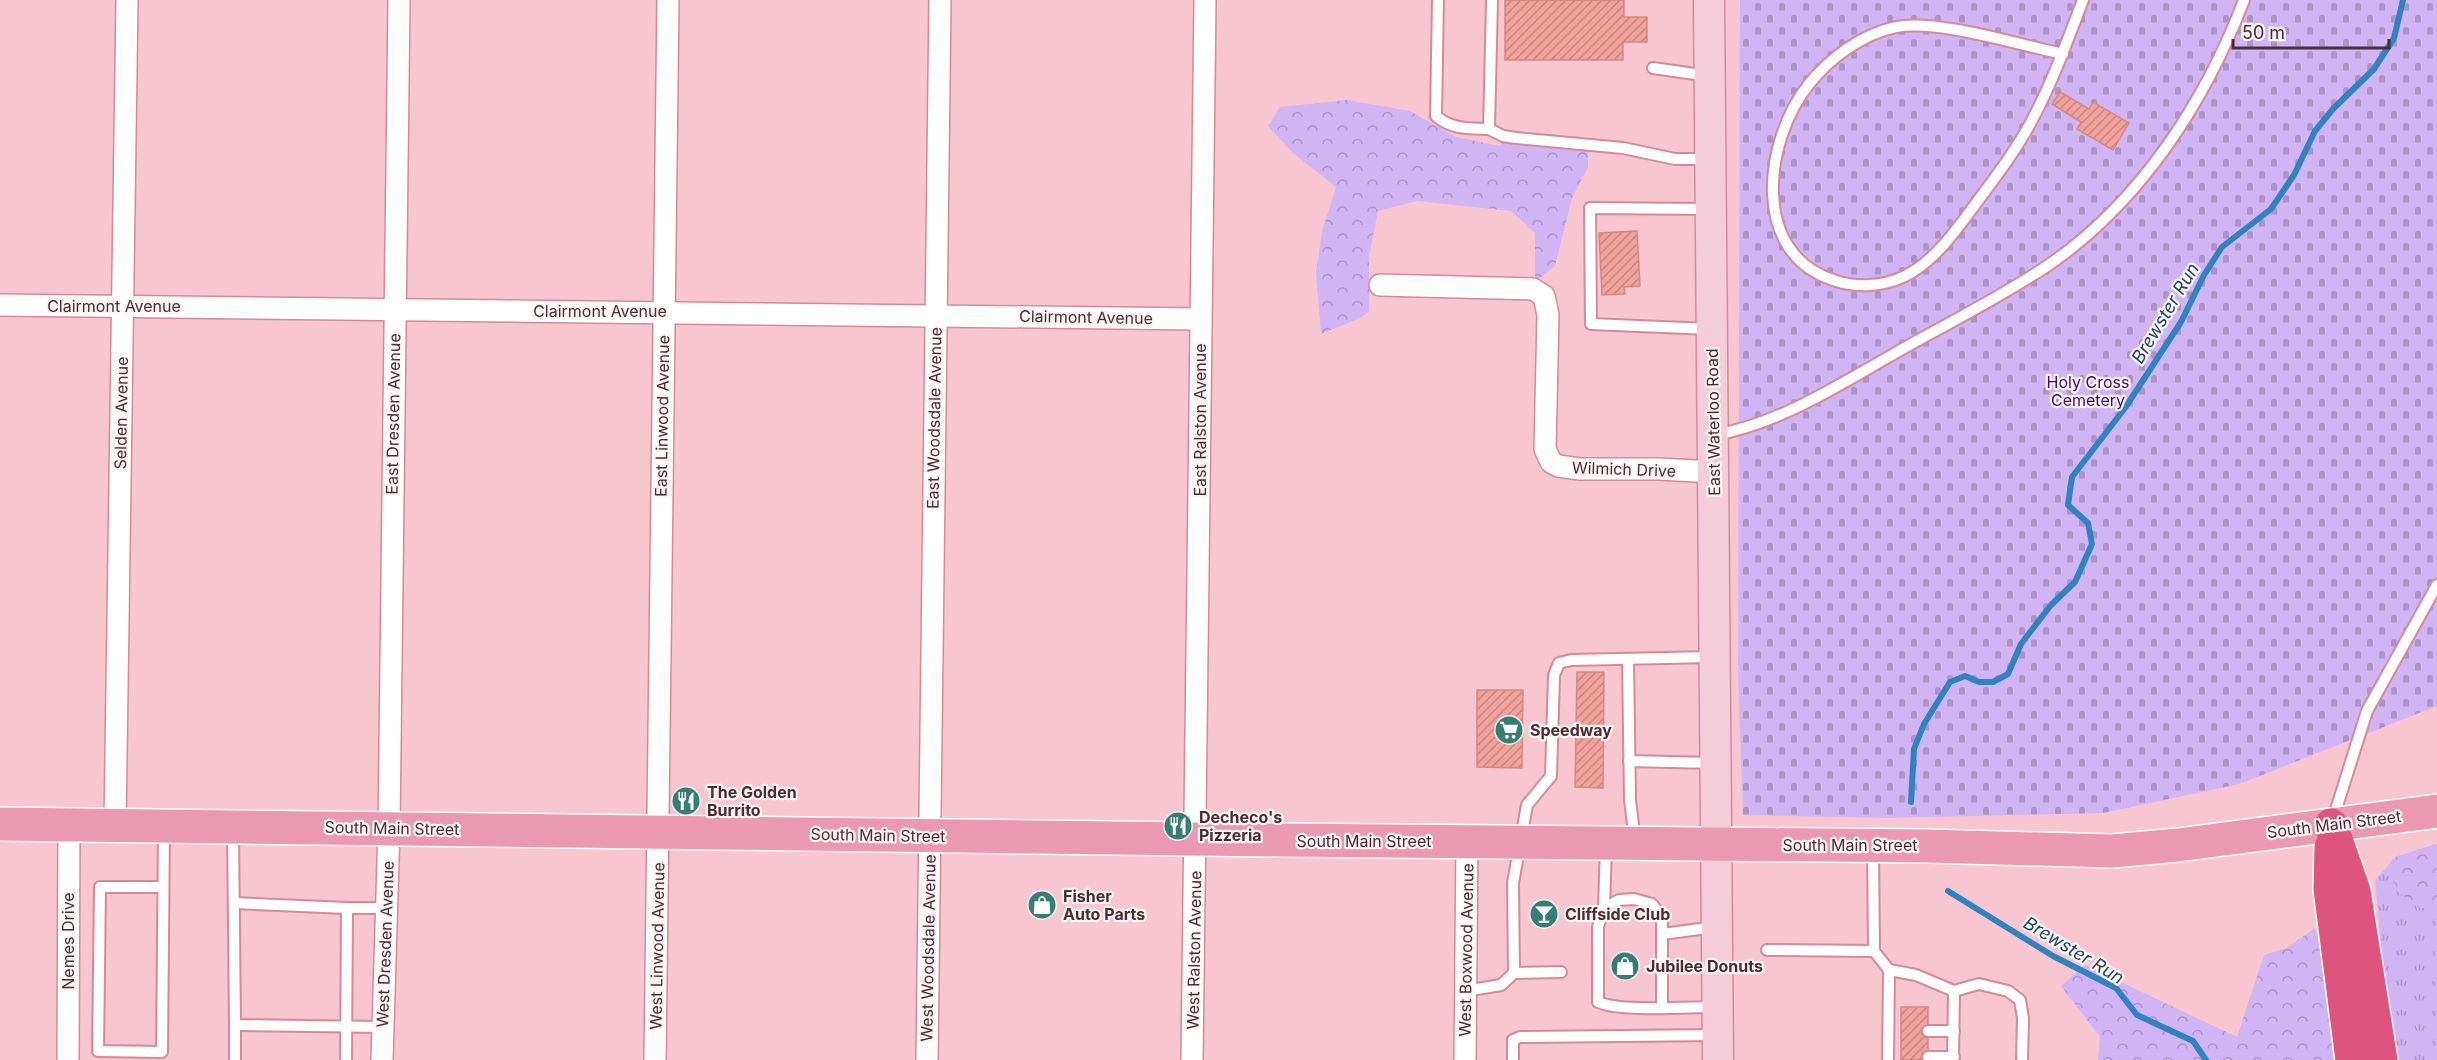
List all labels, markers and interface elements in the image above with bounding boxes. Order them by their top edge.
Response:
scale bar [2233,12,2389,50]
text: 50 m [2242,22,2285,43]
water label: Brewster Run [2127,259,2203,367]
street label: Clairmont Avenue [47,296,181,316]
street label: Clairmont Avenue [533,301,667,321]
street label: Clairmont Avenue [1019,306,1153,328]
street label: East Woodsdale Avenue [922,327,946,509]
street label: East Dresden Avenue [382,333,404,495]
street label: East Linwood Avenue [651,335,673,497]
street label: East Ralston Avenue [1190,343,1210,497]
street label: East Waterloo Road [1702,348,1724,496]
street label: Selden Avenue [110,356,132,470]
park label: Holy Cross Cemetery [2047,372,2129,410]
street label: Wilmich Drive [1572,457,1676,481]
supermarket icon: Speedway [1493,714,1525,746]
place label: Speedway [1530,720,1612,740]
place label: The Golden Burrito [707,782,797,820]
restaurant icon: The Golden Burrito [670,785,702,817]
street label: South Main Street [2266,806,2402,842]
place label: Decheco's Pizzeria [1199,807,1282,845]
restaurant icon: Decheco's Pizzeria [1162,810,1194,842]
street label: South Main Street [324,817,460,839]
street label: South Main Street [810,824,946,846]
street label: South Main Street [1297,831,1431,851]
street label: South Main Street [1783,835,1917,855]
street label: West Woodsdale Avenue [916,854,940,1042]
street label: West Dresden Avenue [372,860,398,1028]
street label: West Linwood Avenue [646,862,668,1030]
street label: West Boxwood Avenue [1454,863,1478,1037]
street label: West Ralston Avenue [1183,870,1205,1030]
place label: Fisher Auto Parts [1063,886,1145,924]
shop icon: Fisher Auto Parts [1026,889,1058,921]
street label: Nemes Drive [58,892,78,990]
bar icon: Cliffside Club [1528,898,1560,930]
place label: Cliffside Club [1565,904,1670,924]
water label: Brewster Run [2020,912,2128,988]
shop icon: Jubilee Donuts [1609,950,1641,982]
place label: Jubilee Donuts [1646,956,1763,976]

